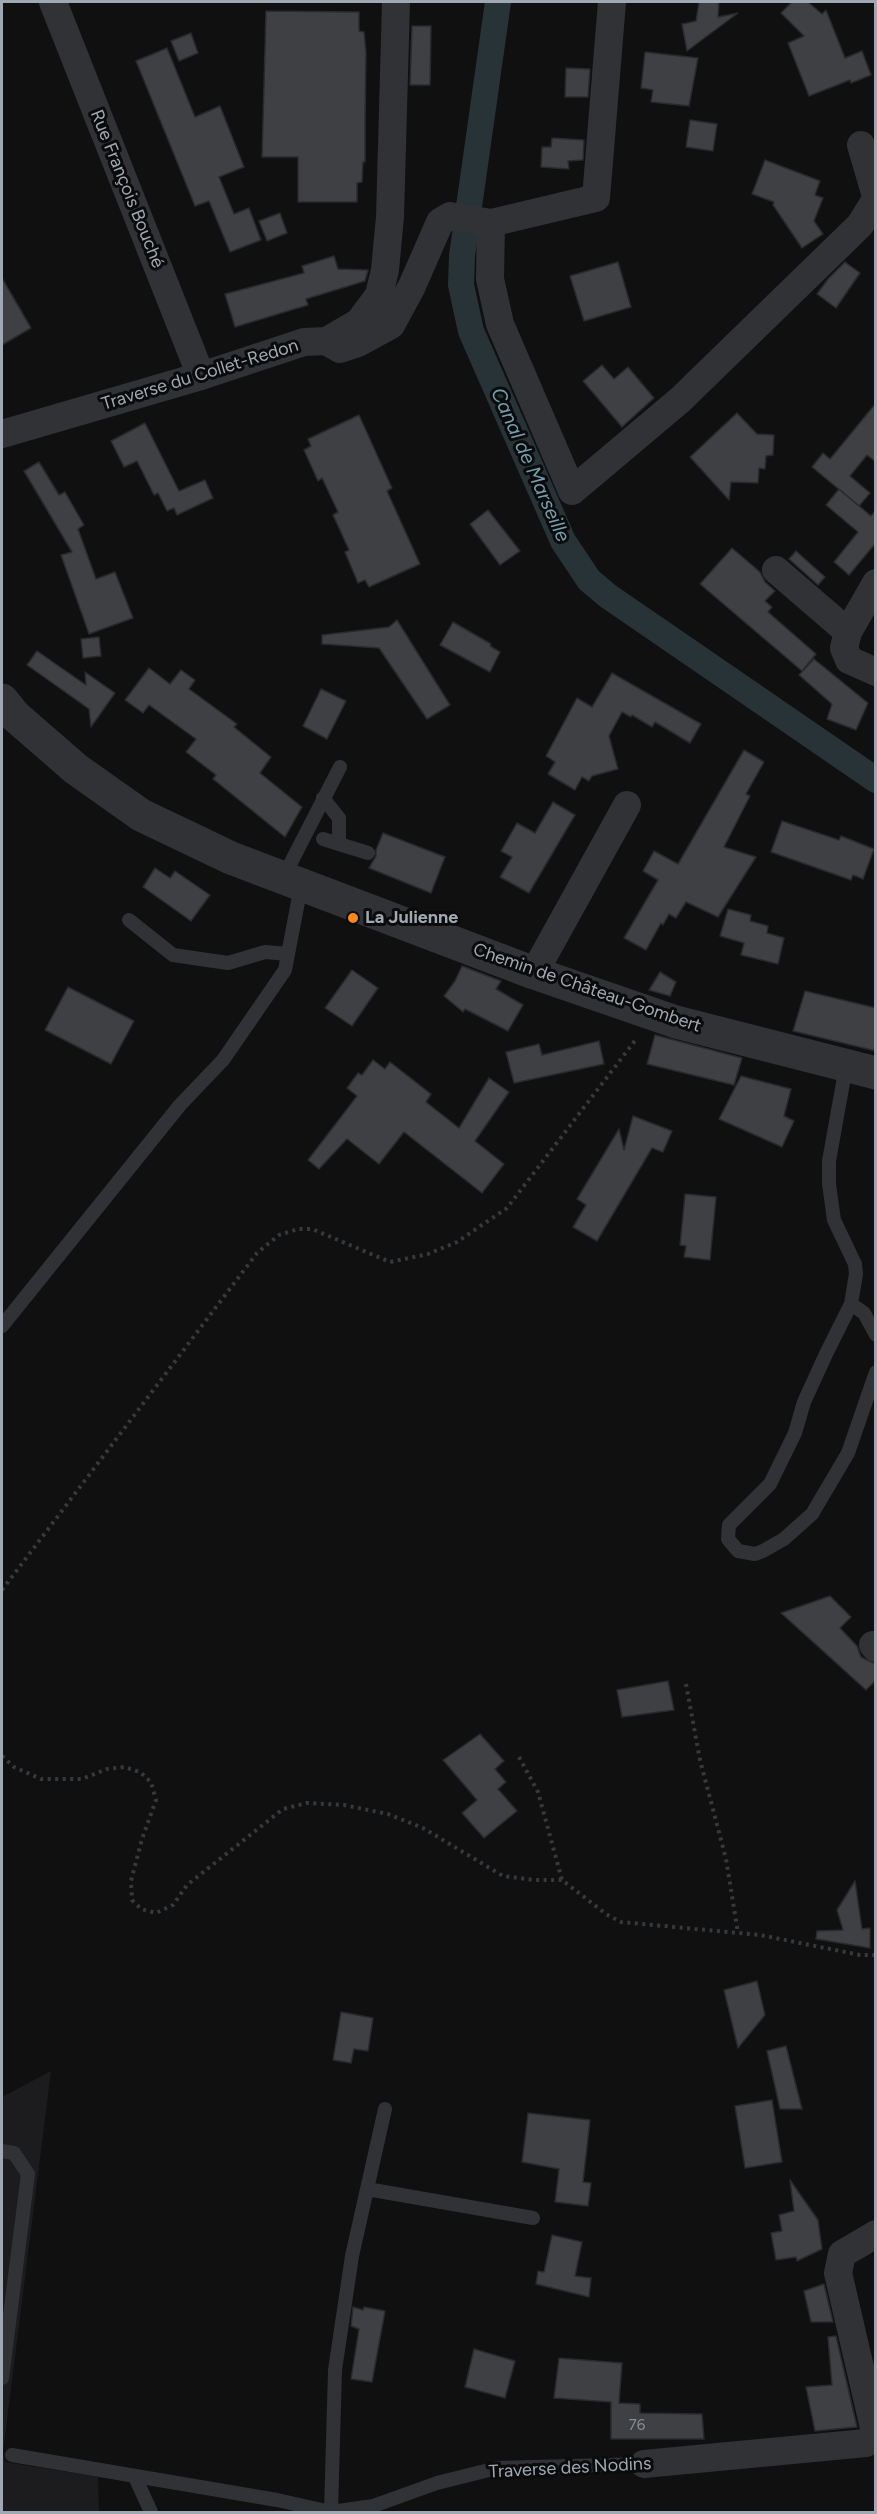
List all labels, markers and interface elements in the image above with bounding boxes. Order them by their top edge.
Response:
street label: Rue François Bouché [85,107,169,271]
street label: Traverse du Collet-Redon [99,335,301,415]
water label: Canal de Marseille [485,384,575,546]
place label: La Julienne [365,907,458,929]
marker: La Julienne [346,911,360,925]
street label: Chemin de Château-Gombert [470,939,704,1037]
house number: 76 [629,2417,645,2435]
street label: Traverse des Nodins [488,2453,652,2483]

